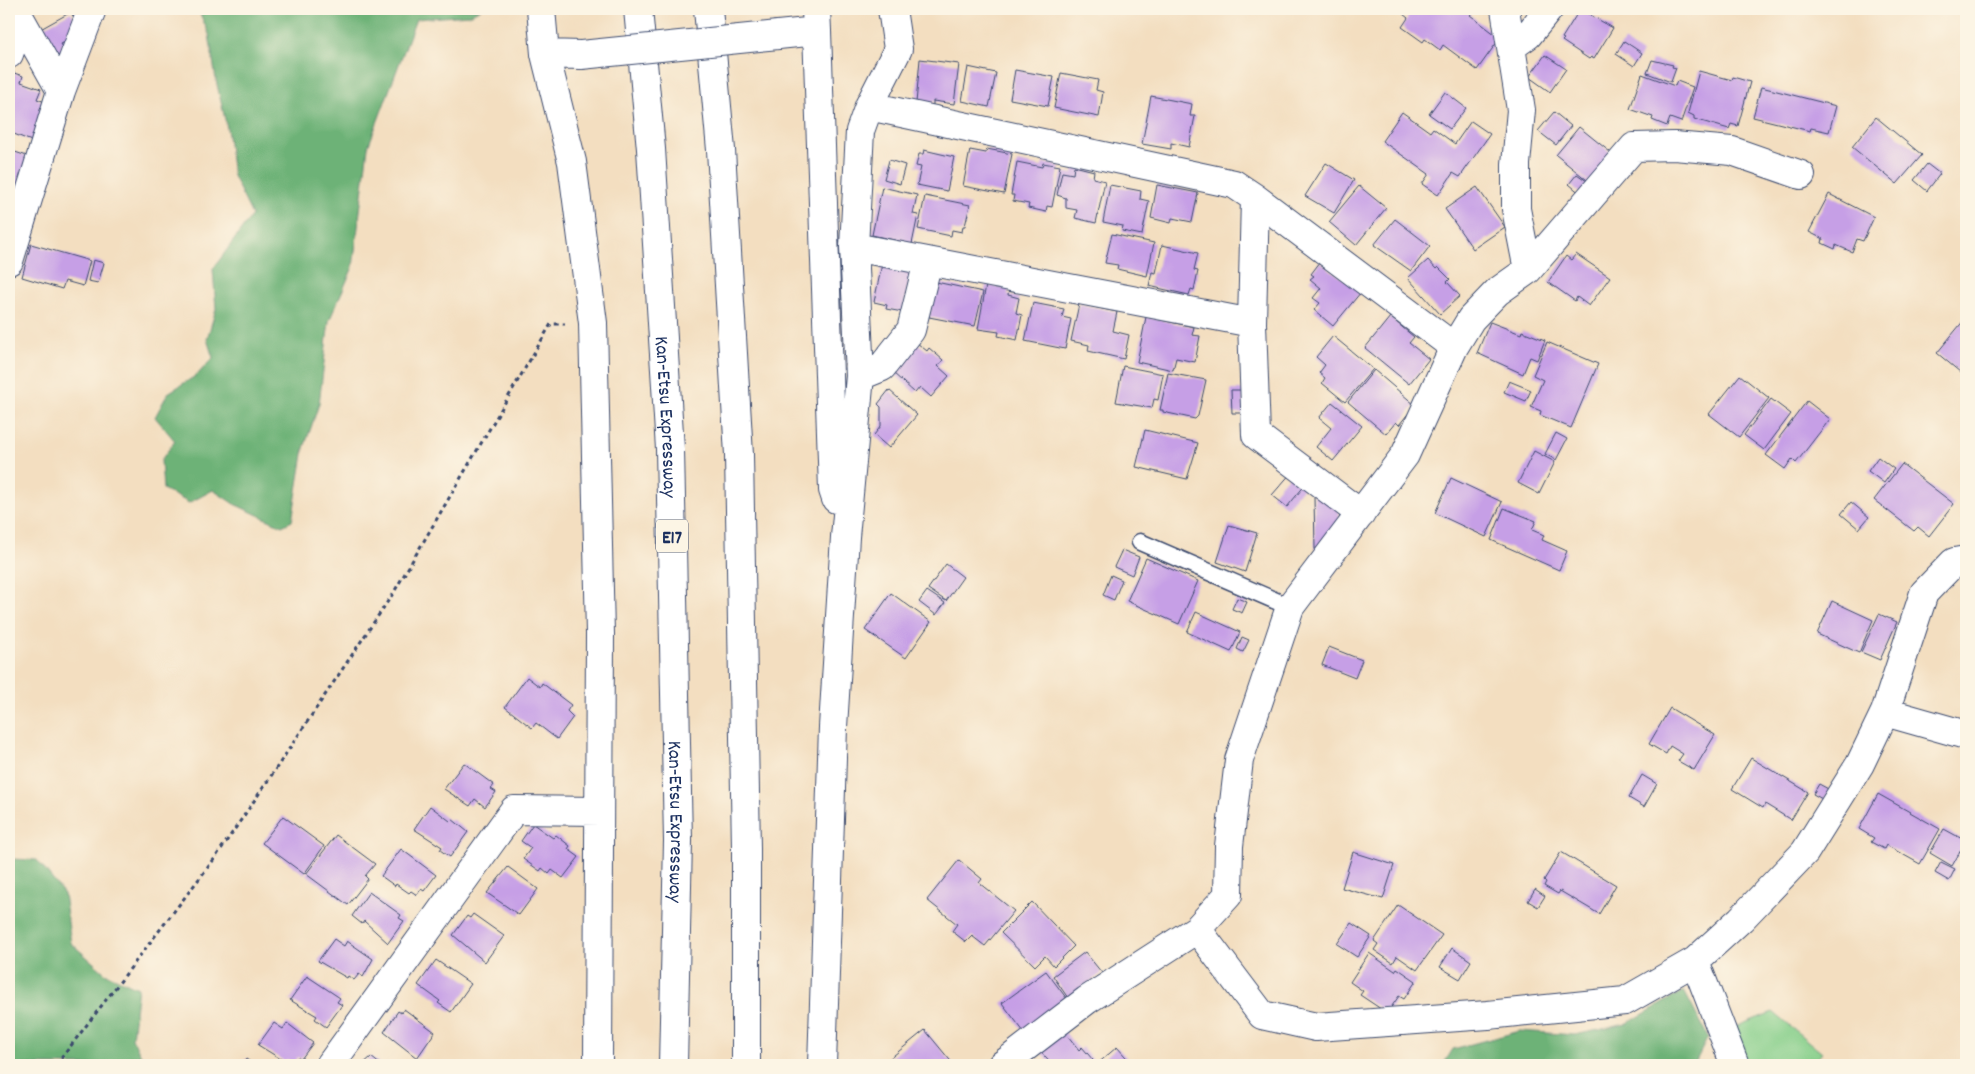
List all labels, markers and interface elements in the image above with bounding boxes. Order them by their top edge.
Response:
street label: Kan-Etsu Expressway [646,335,682,499]
road number: E17 [656,520,688,552]
street label: Kan-Etsu Expressway [659,740,689,904]

